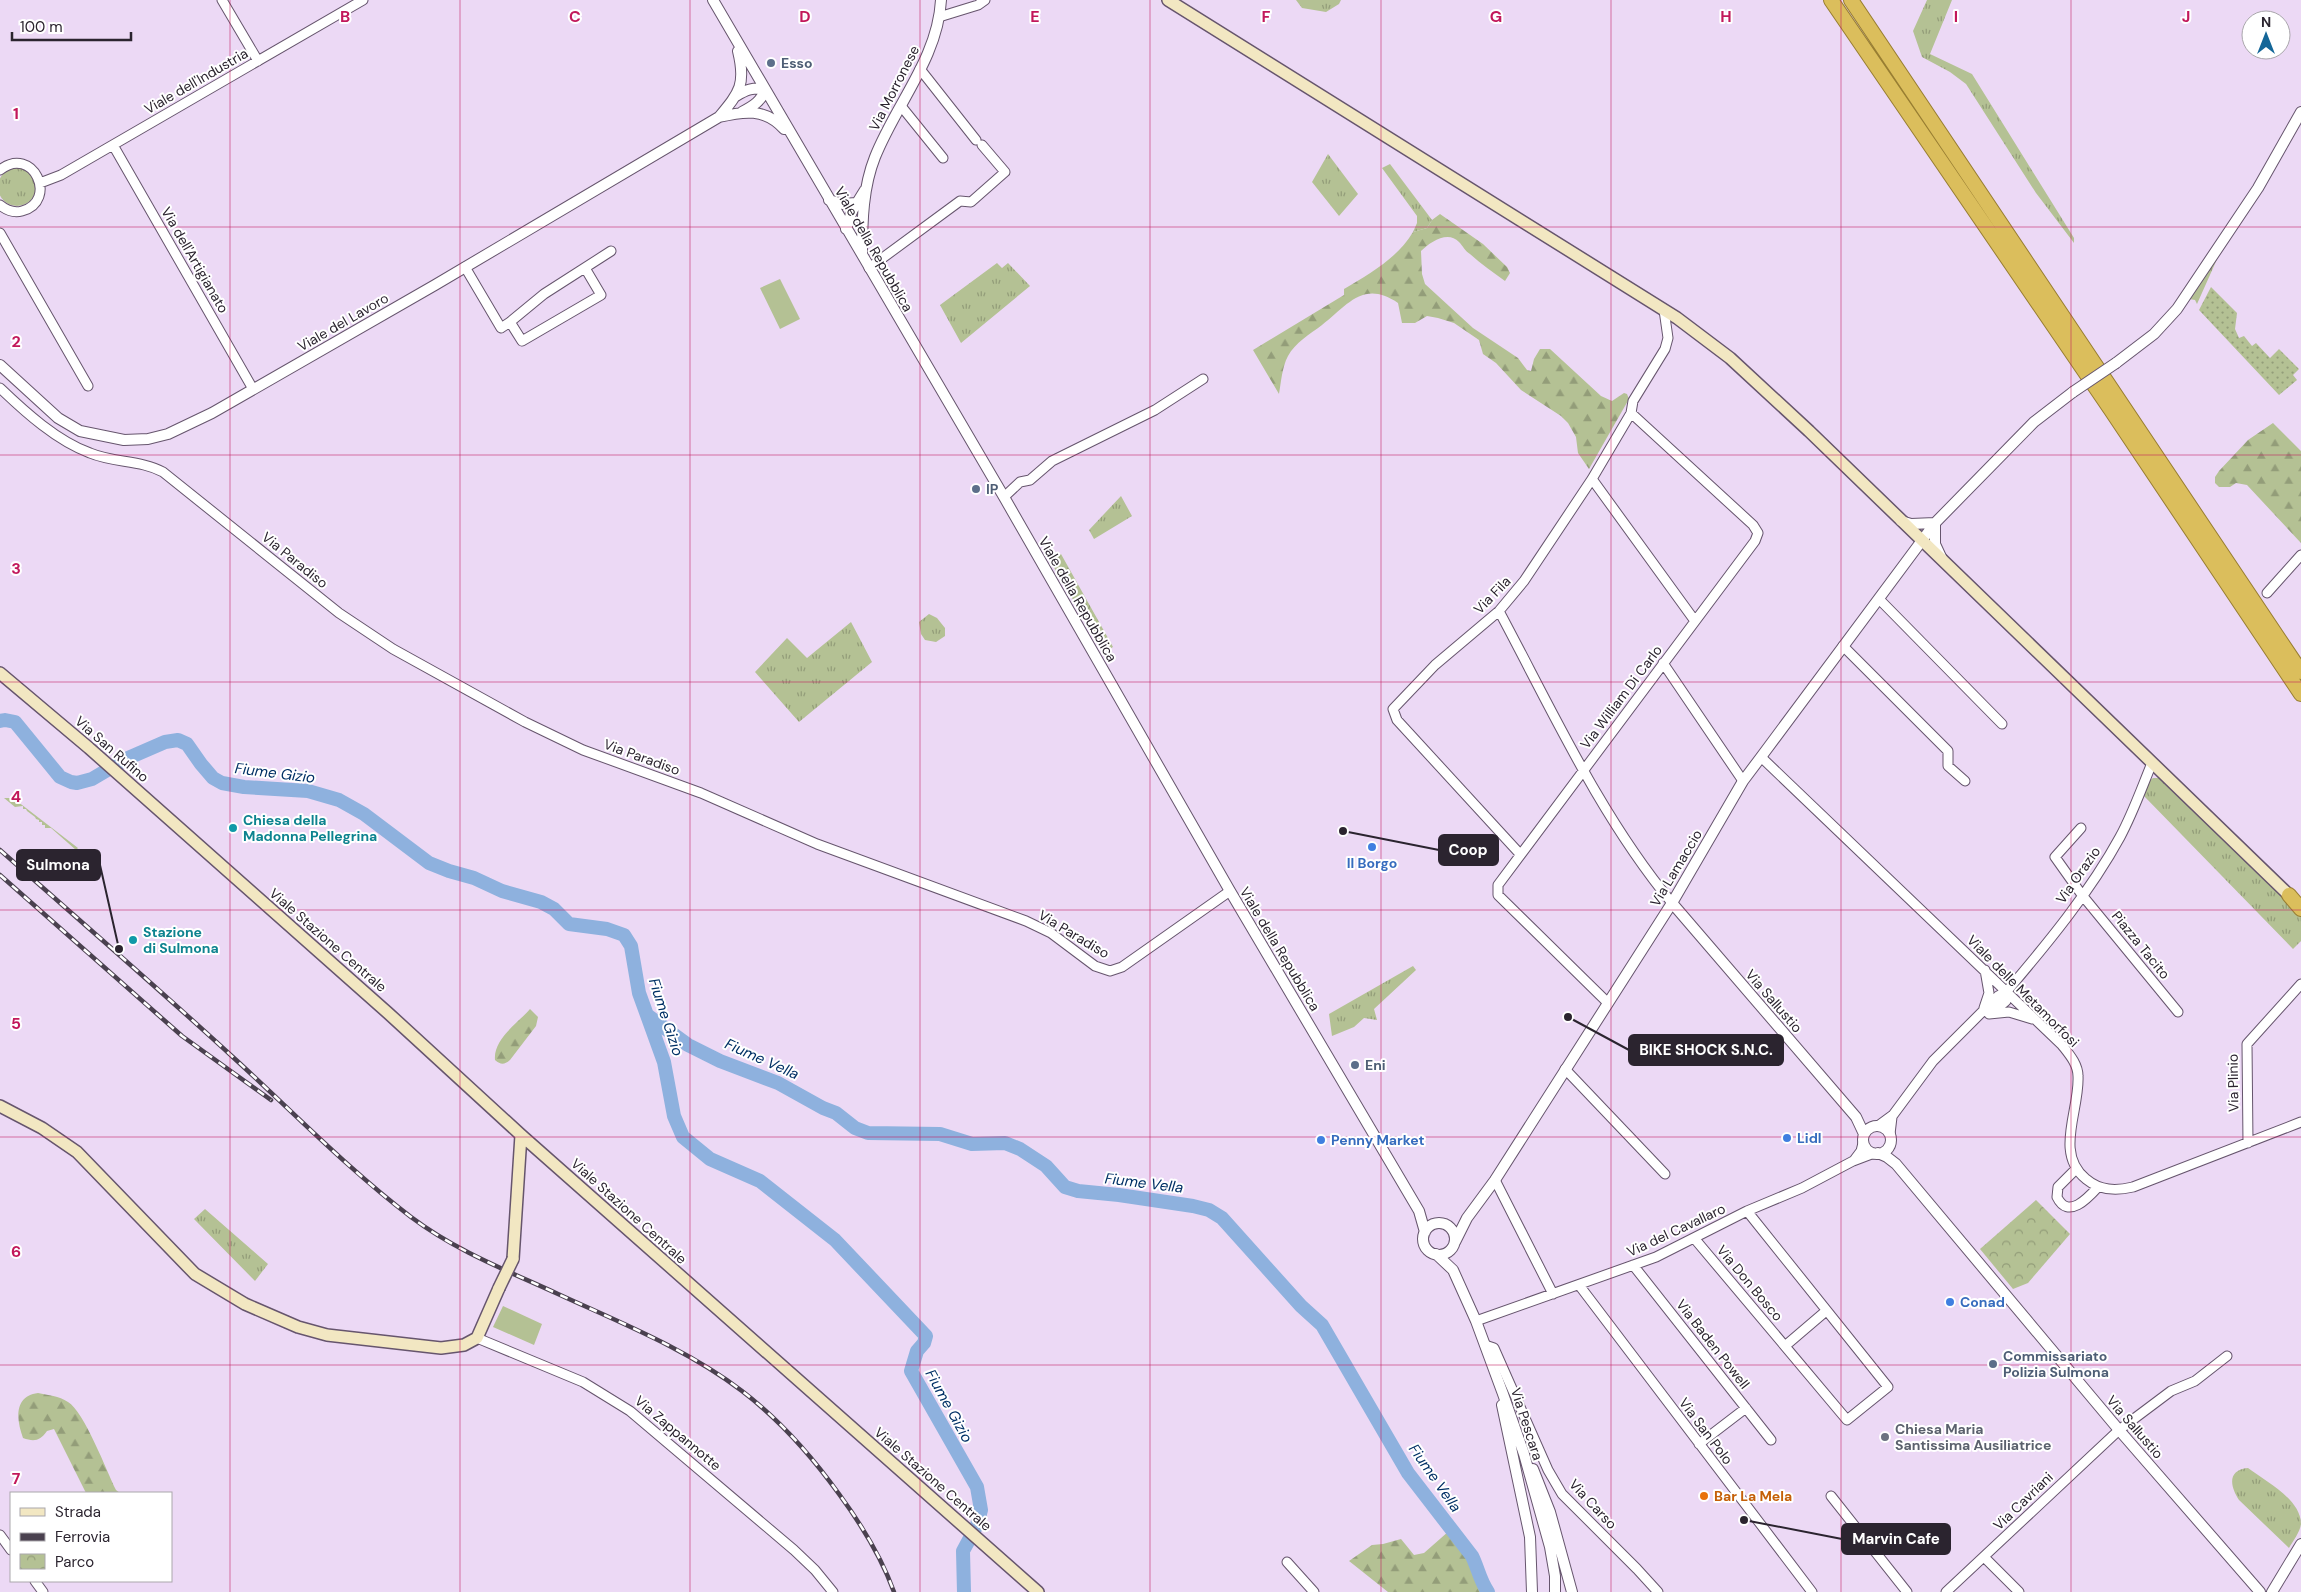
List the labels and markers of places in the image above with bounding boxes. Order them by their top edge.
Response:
place label: Esso [781,54,813,72]
marker: Esso [765,57,777,69]
place label: IP [986,480,999,498]
marker: IP [970,483,982,495]
place label: Chiesa della Madonna Pellegrina [243,811,377,845]
marker: Chiesa della Madonna Pellegrina [227,822,239,834]
callout: Coop [1439,835,1498,865]
marker: Il Borgo [1366,841,1378,853]
callout: Sulmona [17,850,100,880]
place label: Il Borgo [1347,854,1397,872]
place label: Stazione di Sulmona [143,923,219,957]
marker: Stazione di Sulmona [127,934,139,946]
callout: BIKE SHOCK S.N.C. [1629,1035,1783,1065]
place label: Eni [1365,1056,1386,1074]
marker: Eni [1349,1059,1361,1071]
place label: Lidl [1797,1129,1822,1147]
place label: Penny Market [1331,1131,1425,1149]
marker: Lidl [1781,1132,1793,1144]
marker: Penny Market [1315,1134,1327,1146]
place label: Conad [1960,1293,2005,1311]
marker: Conad [1944,1296,1956,1308]
place label: Commissariato Polizia Sulmona [2003,1347,2109,1381]
marker: Commissariato Polizia Sulmona [1987,1358,1999,1370]
place label: Chiesa Maria Santissima Ausiliatrice [1895,1420,2052,1454]
marker: Chiesa Maria Santissima Ausiliatrice [1879,1431,1891,1443]
place label: Bar La Mela [1714,1487,1792,1505]
marker: Bar La Mela [1698,1490,1710,1502]
callout: Marvin Cafe [1842,1524,1950,1554]

